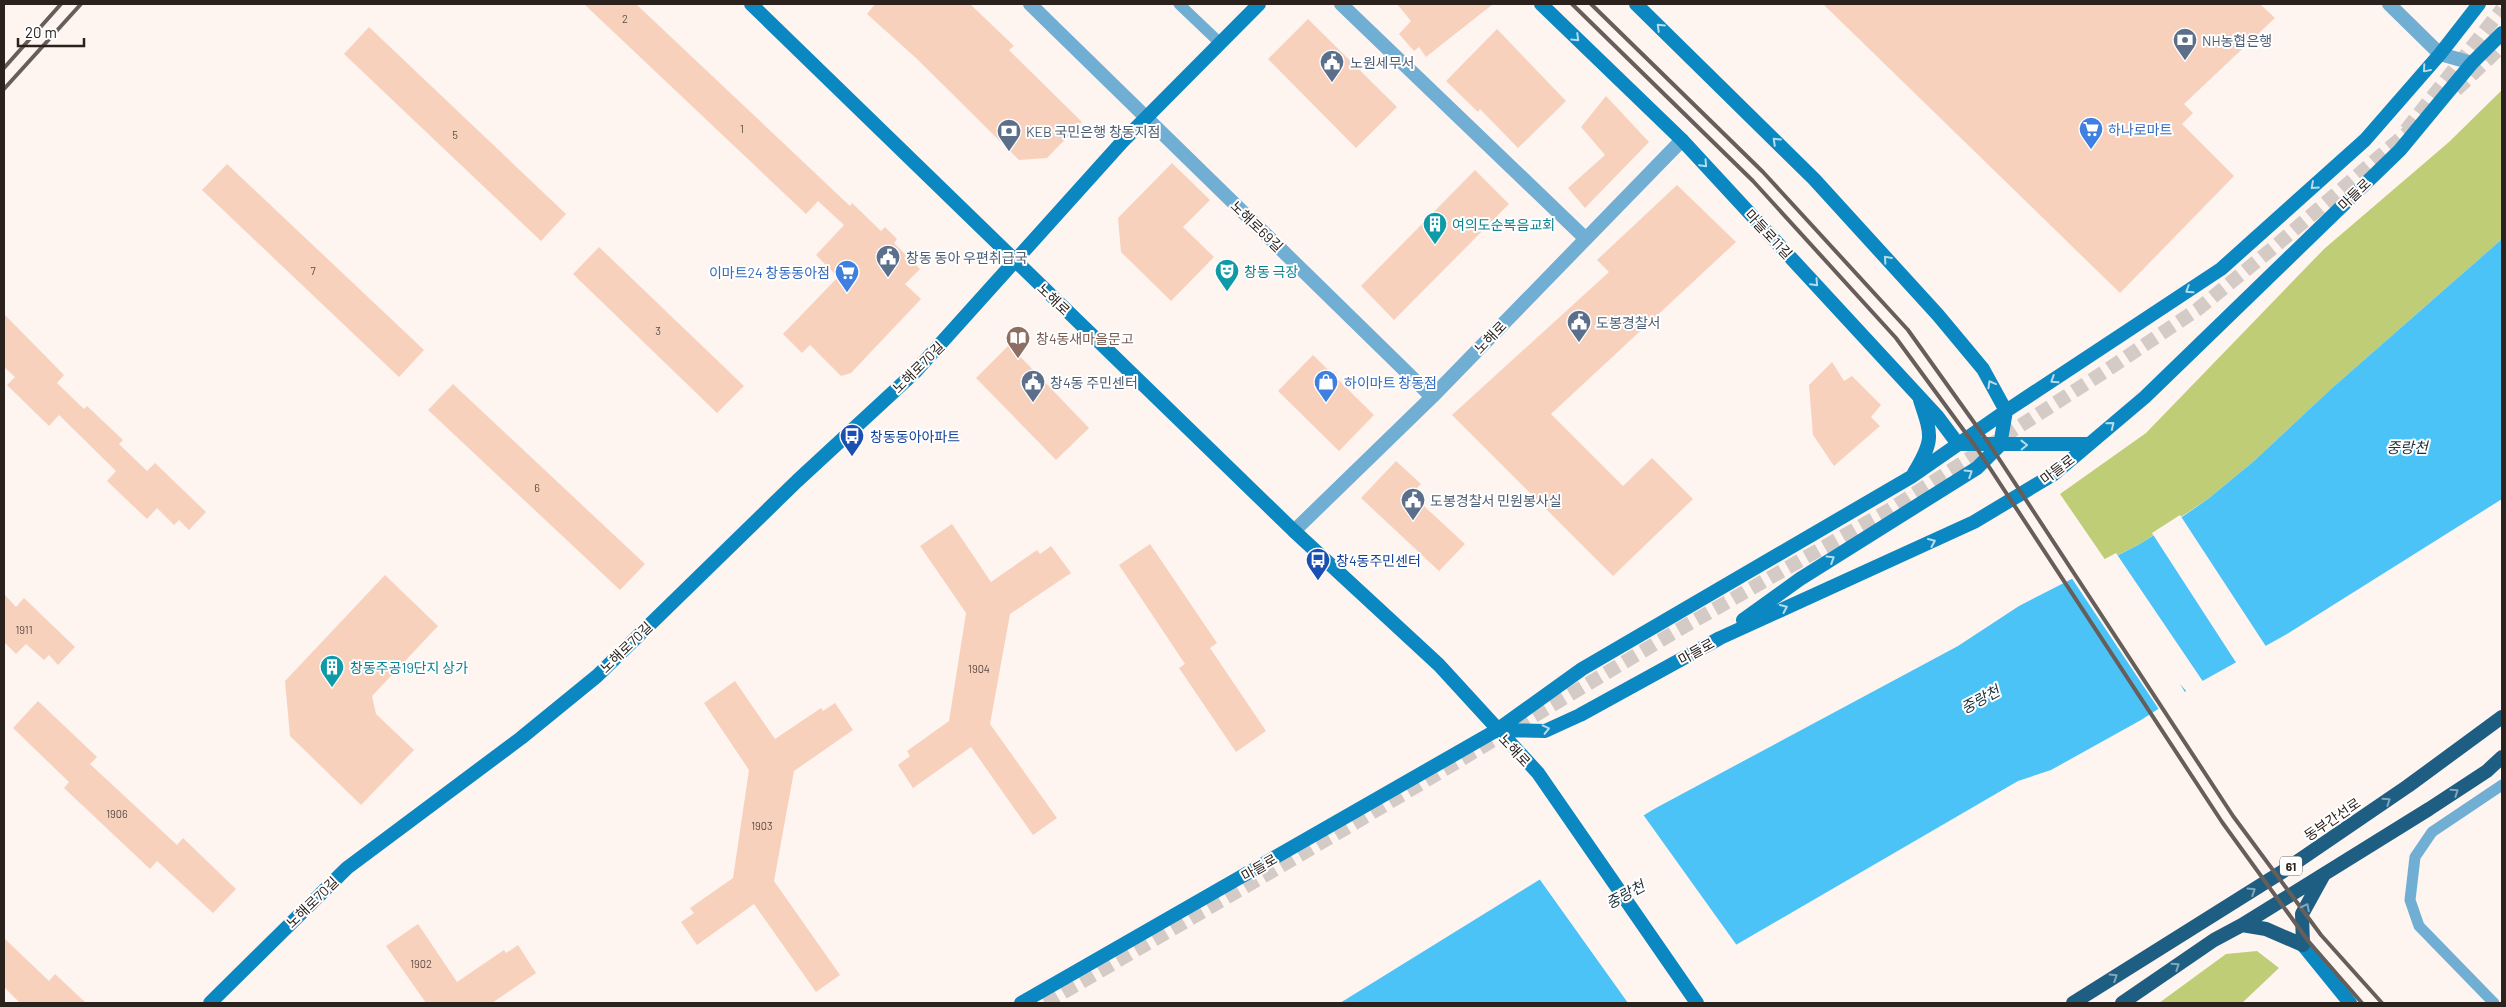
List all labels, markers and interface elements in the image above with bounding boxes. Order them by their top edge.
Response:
house number: 2 [622,12,628,25]
scale bar [18,15,84,47]
text: 20 m [25,23,57,41]
one-way arrow [1656,24,1665,33]
bank icon: NH농협은행 [2172,27,2198,61]
one-way arrow [1571,32,1580,41]
place label: NH농협은행 [2202,32,2272,49]
public building icon: 노원세무서 [1319,49,1345,83]
place label: 노원세무서 [1350,54,1414,71]
one-way arrow [2423,64,2432,73]
supermarket icon: 하나로마트 [2078,116,2104,150]
bank icon: KEB 국민은행 창동지점 [996,118,1022,152]
place label: 하나로마트 [2108,121,2173,138]
house number: 1 [740,122,744,135]
place label: KEB 국민은행 창동지점 [1026,123,1160,140]
house number: 5 [452,128,458,141]
one-way arrow [1772,138,1781,147]
one-way arrow [1698,159,1707,168]
street label: 마들로 [2334,174,2374,214]
one-way arrow [2310,180,2319,189]
street label: 노해로69길 [1227,197,1287,255]
street label: 마들로11길 [1742,206,1796,262]
building icon: 여의도순복음교회 [1422,211,1448,245]
place label: 여의도순복음교회 [1452,216,1555,233]
public building icon: 창동 동아 우편취급국 [875,244,901,278]
place label: 창동 동아 우편취급국 [906,249,1028,266]
one-way arrow [1884,256,1893,265]
theatre icon: 창동 극장 [1214,258,1240,292]
supermarket icon: 이마트24 창동동아점 [834,259,860,293]
place label: 창동 극장 [1244,263,1298,280]
house number: 7 [310,264,316,277]
place label: 이마트24 창동동아점 [709,264,830,281]
one-way arrow [1809,278,1818,287]
street label: 노해로 [1034,279,1074,319]
one-way arrow [2186,284,2195,293]
public building icon: 도봉경찰서 [1566,309,1592,343]
place label: 도봉경찰서 [1596,314,1660,331]
street label: 노해로 [1470,317,1510,357]
house number: 3 [655,324,661,337]
library icon: 창4동새마을문고 [1005,325,1031,359]
place label: 창4동새마을문고 [1036,330,1134,347]
street label: 노해로70길 [889,338,947,396]
public building icon: 창4동 주민센터 [1020,369,1046,403]
shop icon: 하이마트 창동점 [1313,369,1339,403]
one-way arrow [2050,373,2059,383]
place label: 창4동 주민센터 [1050,374,1138,391]
place label: 하이마트 창동점 [1344,374,1437,391]
one-way arrow [1987,380,1997,389]
one-way arrow [2106,422,2115,431]
bus stop icon: 창동동아아파트 [839,423,865,457]
place label: 창동동아아파트 [870,428,960,445]
water label: 중랑천 [2386,438,2430,456]
one-way arrow [2021,440,2029,450]
street label: 마들로 [2036,451,2078,487]
one-way arrow [1963,470,1972,480]
house number: 6 [534,481,540,494]
public building icon: 도봉경찰서 민원봉사실 [1400,487,1426,521]
place label: 도봉경찰서 민원봉사실 [1430,492,1562,509]
one-way arrow [1927,537,1936,548]
bus stop icon: 창4동주민센터 [1305,547,1331,581]
place label: 창4동주민센터 [1336,552,1421,569]
one-way arrow [1825,556,1834,565]
one-way arrow [1779,604,1788,615]
street label: 노해로70길 [596,618,656,676]
house number: 1911 [15,623,33,636]
street label: 마들로 [1675,634,1717,668]
building icon: 창동주공19단지 상가 [319,654,345,688]
place label: 창동주공19단지 상가 [350,659,468,676]
house number: 1904 [968,662,990,675]
water label: 중랑천 [1958,680,2004,717]
one-way arrow [1541,724,1550,735]
street label: 노해로 [1496,730,1534,770]
one-way arrow [2450,788,2459,798]
street label: 동부간선로 [2301,794,2364,844]
one-way arrow [2381,798,2390,807]
house number: 1906 [106,807,128,820]
house number: 1903 [751,819,773,832]
street label: 마들로 [1238,850,1280,884]
road number: 61 [2280,856,2302,876]
street label: 노해로70길 [282,873,342,931]
water label: 중랑천 [1603,875,1649,912]
one-way arrow [2246,888,2255,897]
one-way arrow [2300,904,2310,913]
house number: 1902 [410,957,432,970]
one-way arrow [2170,963,2180,972]
one-way arrow [2109,974,2118,984]

